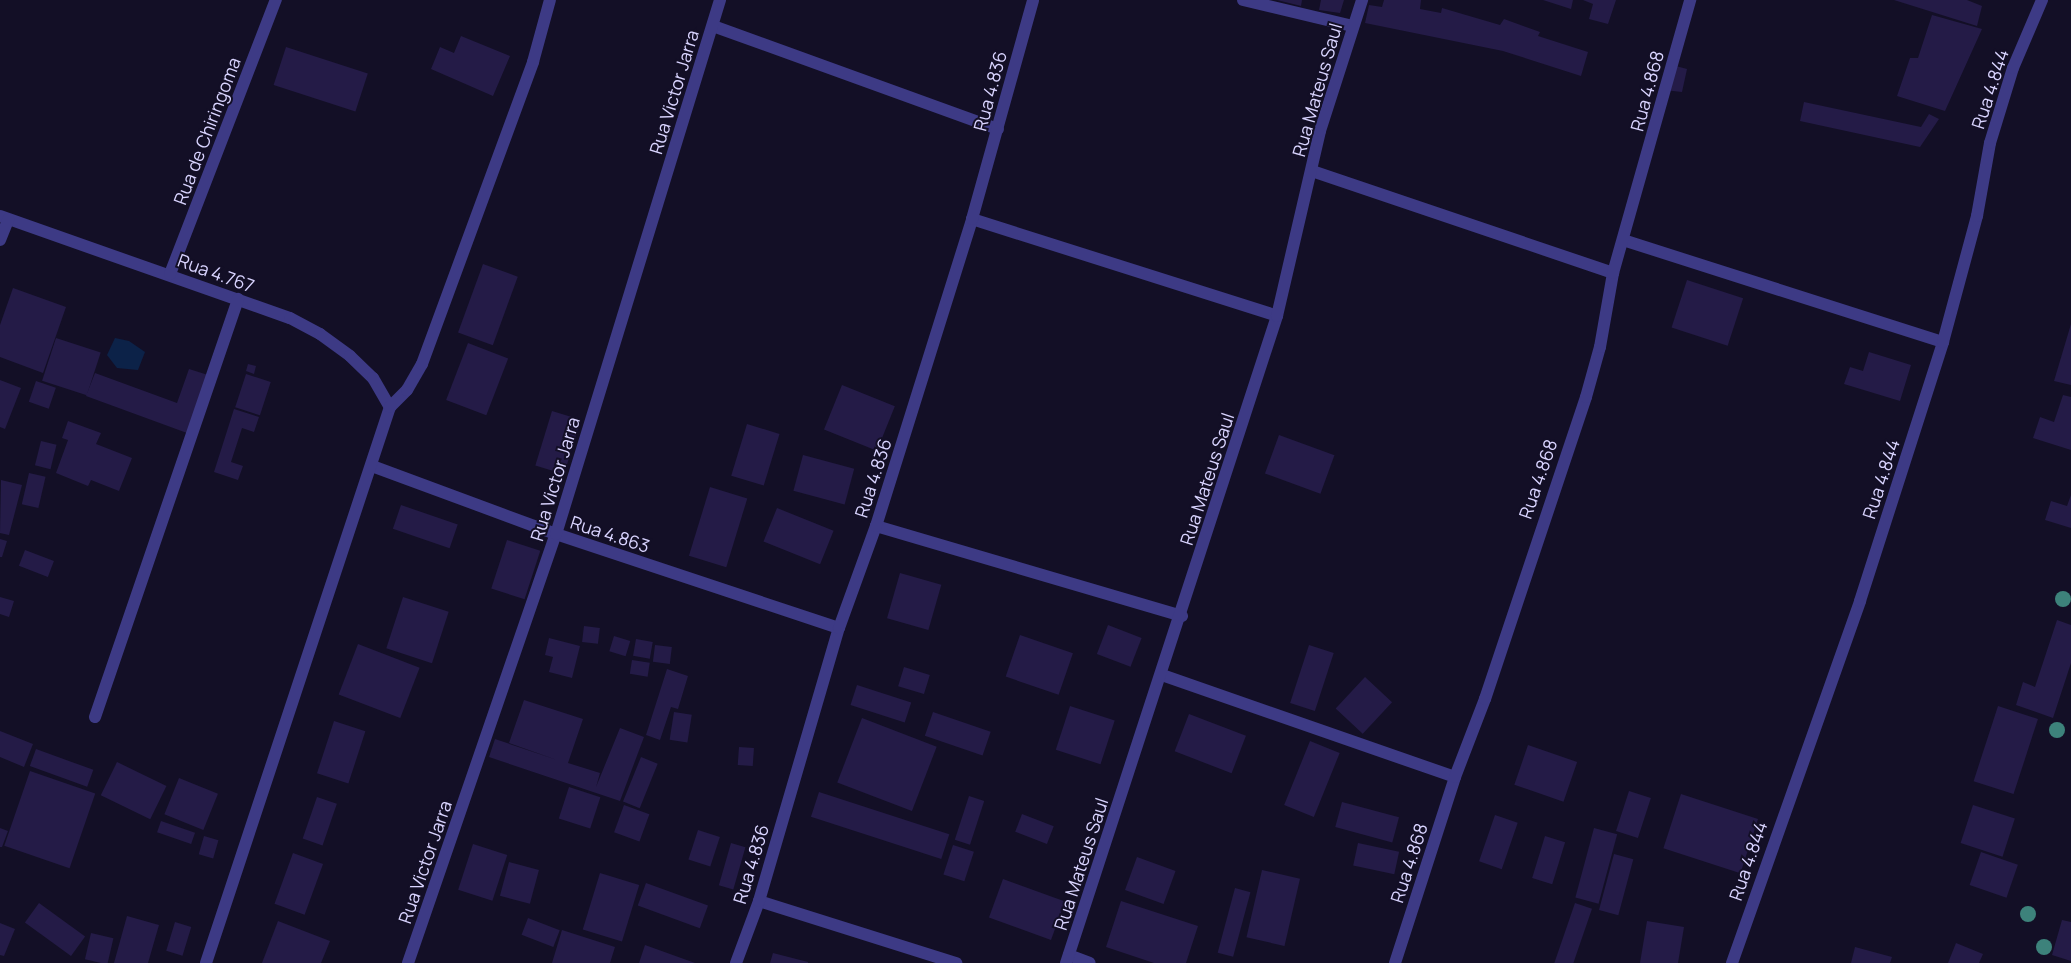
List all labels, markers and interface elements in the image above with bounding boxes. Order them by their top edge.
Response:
street label: Rua Mateus Saul [1288,21,1346,159]
street label: Rua Victor Jarra [645,27,703,157]
street label: Rua 4.844 [1967,47,2013,131]
street label: Rua 4.868 [1626,48,1668,134]
street label: Rua 4.836 [969,49,1011,133]
street label: Rua de Chiringoma [169,54,245,208]
street label: Rua 4.767 [175,249,257,297]
street label: Rua Mateus Saul [1175,410,1239,548]
street label: Rua Victor Jarra [526,414,584,544]
street label: Rua 4.836 [850,436,896,520]
street label: Rua 4.868 [1514,436,1562,522]
street label: Rua 4.844 [1858,437,1904,521]
street label: Rua 4.863 [568,511,652,557]
street label: Rua Mateus Saul [1049,795,1113,933]
street label: Rua Victor Jarra [394,798,456,926]
street label: Rua 4.844 [1724,819,1772,903]
street label: Rua 4.868 [1386,820,1432,906]
street label: Rua 4.836 [729,822,773,906]

